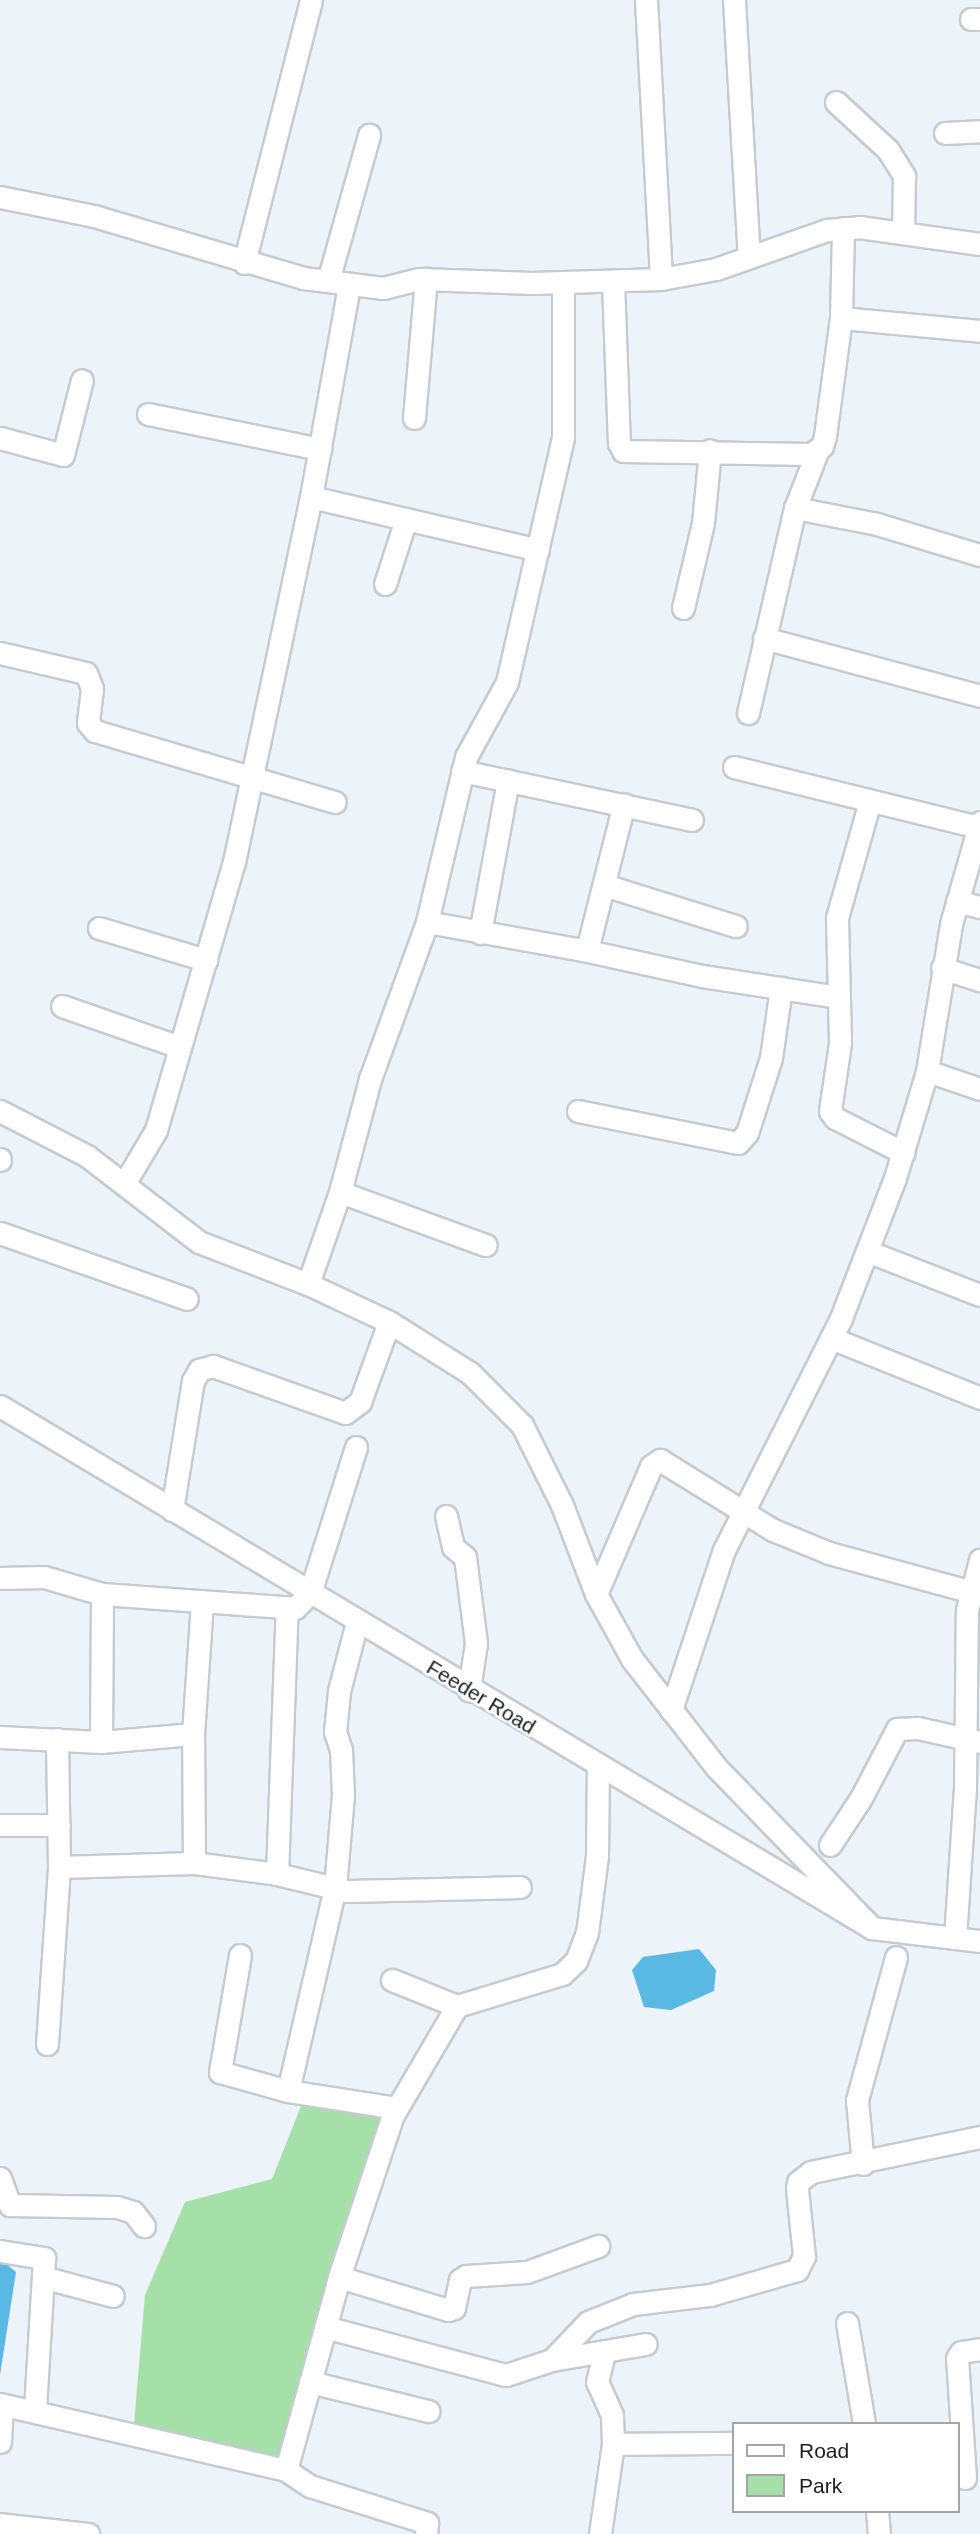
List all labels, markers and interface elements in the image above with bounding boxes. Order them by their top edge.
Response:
street label: Feeder Road [422,1655,540,1739]
legend [732,2422,959,2513]
text: Road [799,2439,849,2462]
text: Park [799,2474,842,2497]

